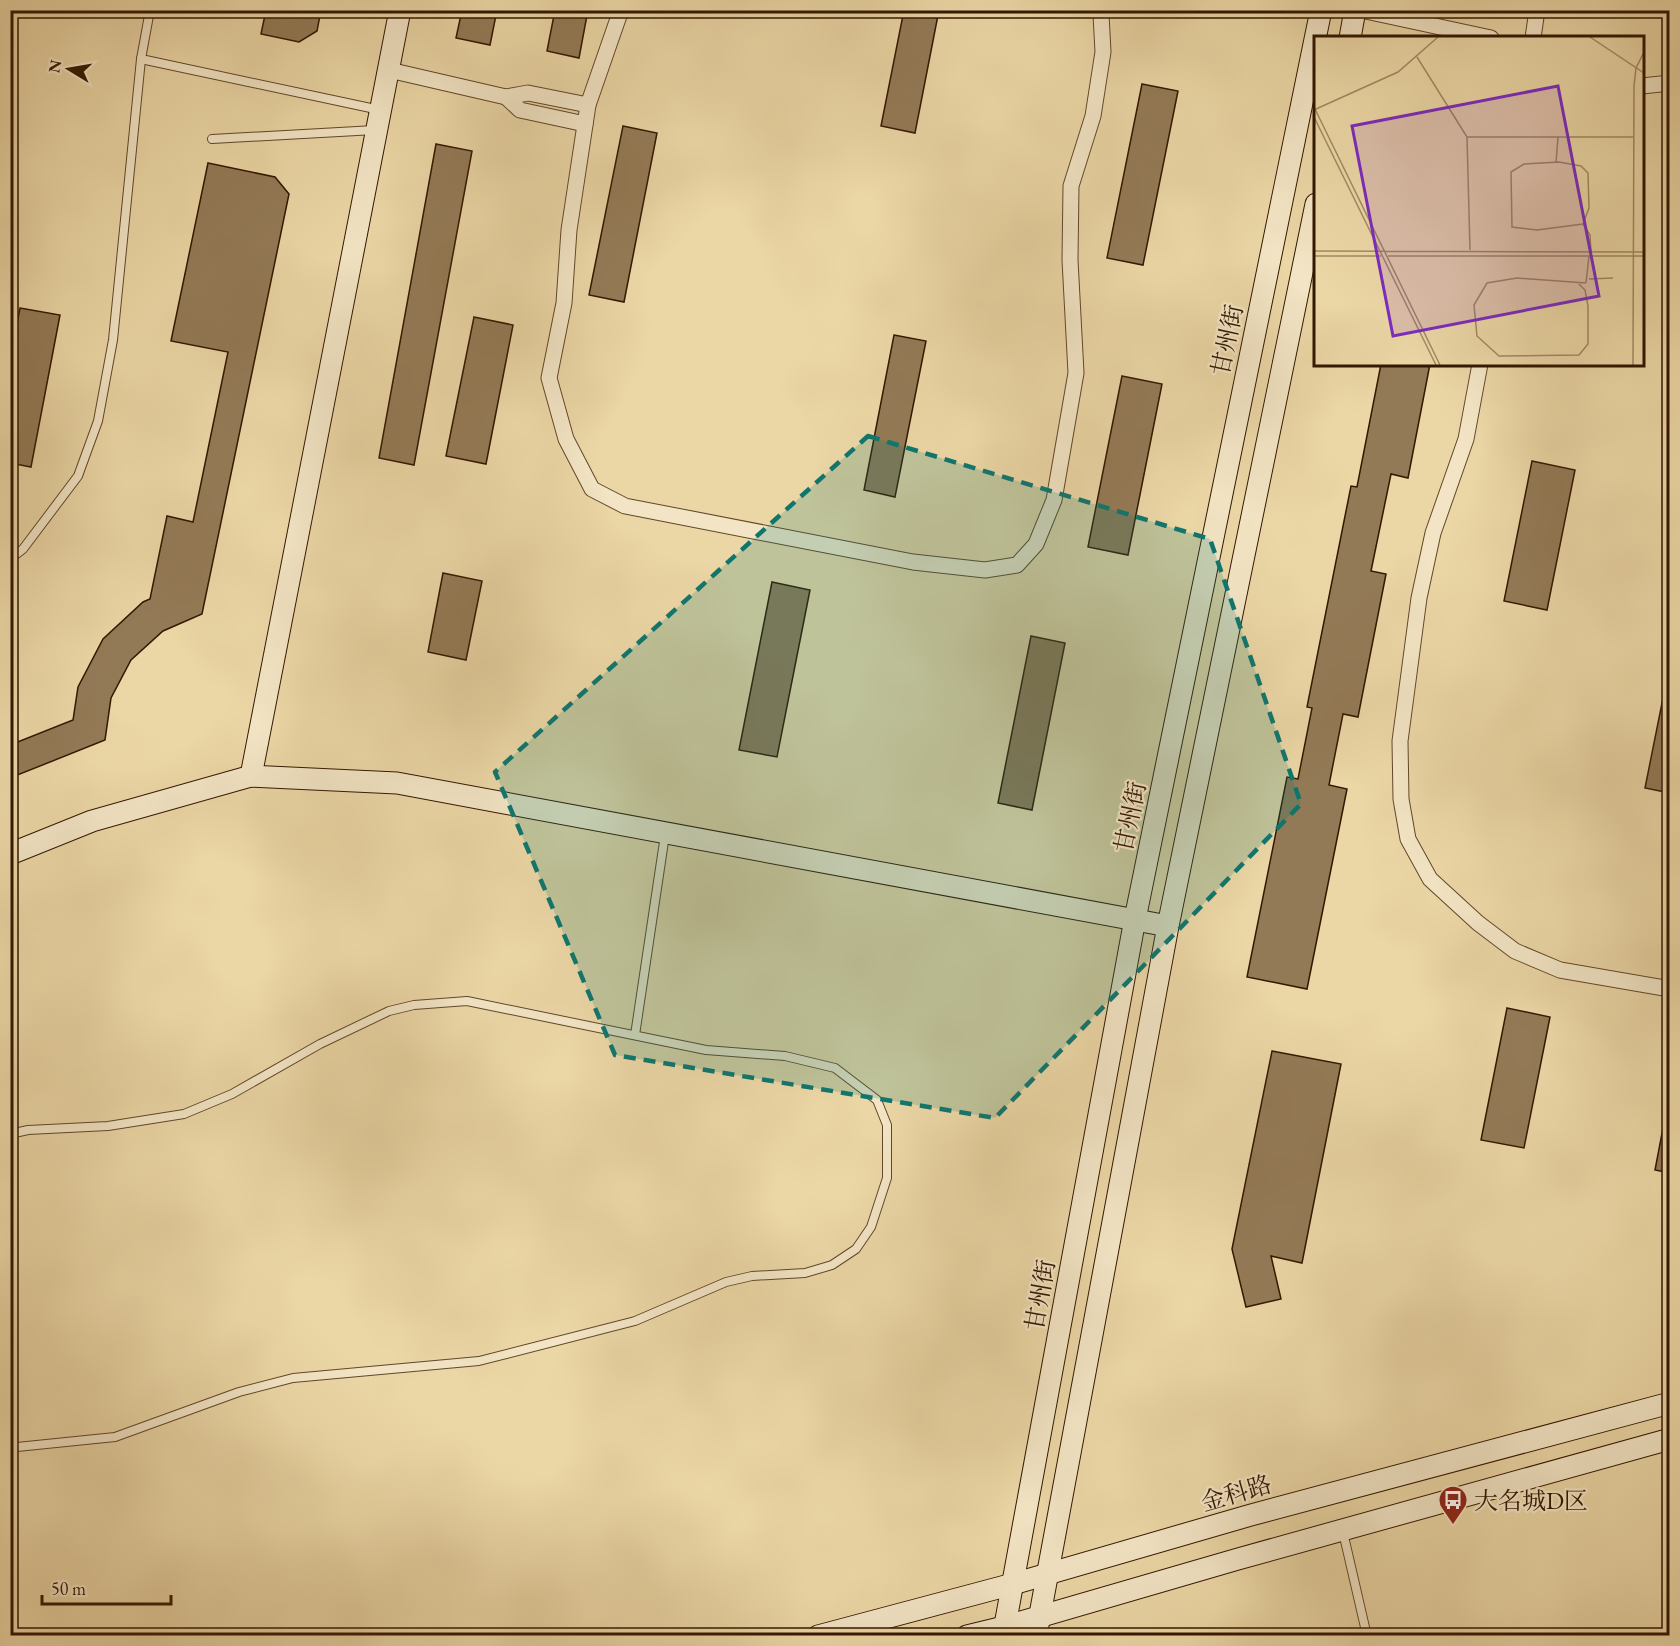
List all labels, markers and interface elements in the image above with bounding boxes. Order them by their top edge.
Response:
inset map [1314,36,1644,366]
north arrow [39,39,99,99]
text: N [43,58,66,75]
street label: 甘州街 [1204,302,1250,378]
street label: 甘州街 [1107,779,1153,855]
street label: 甘州街 [1018,1257,1062,1333]
street label: 金科路 [1197,1468,1275,1518]
bus stop icon: 大名城D区 [1437,1484,1469,1526]
place label: 大名城D区 [1474,1485,1588,1516]
scale bar [42,1568,171,1606]
text: 50 m [51,1577,86,1600]

